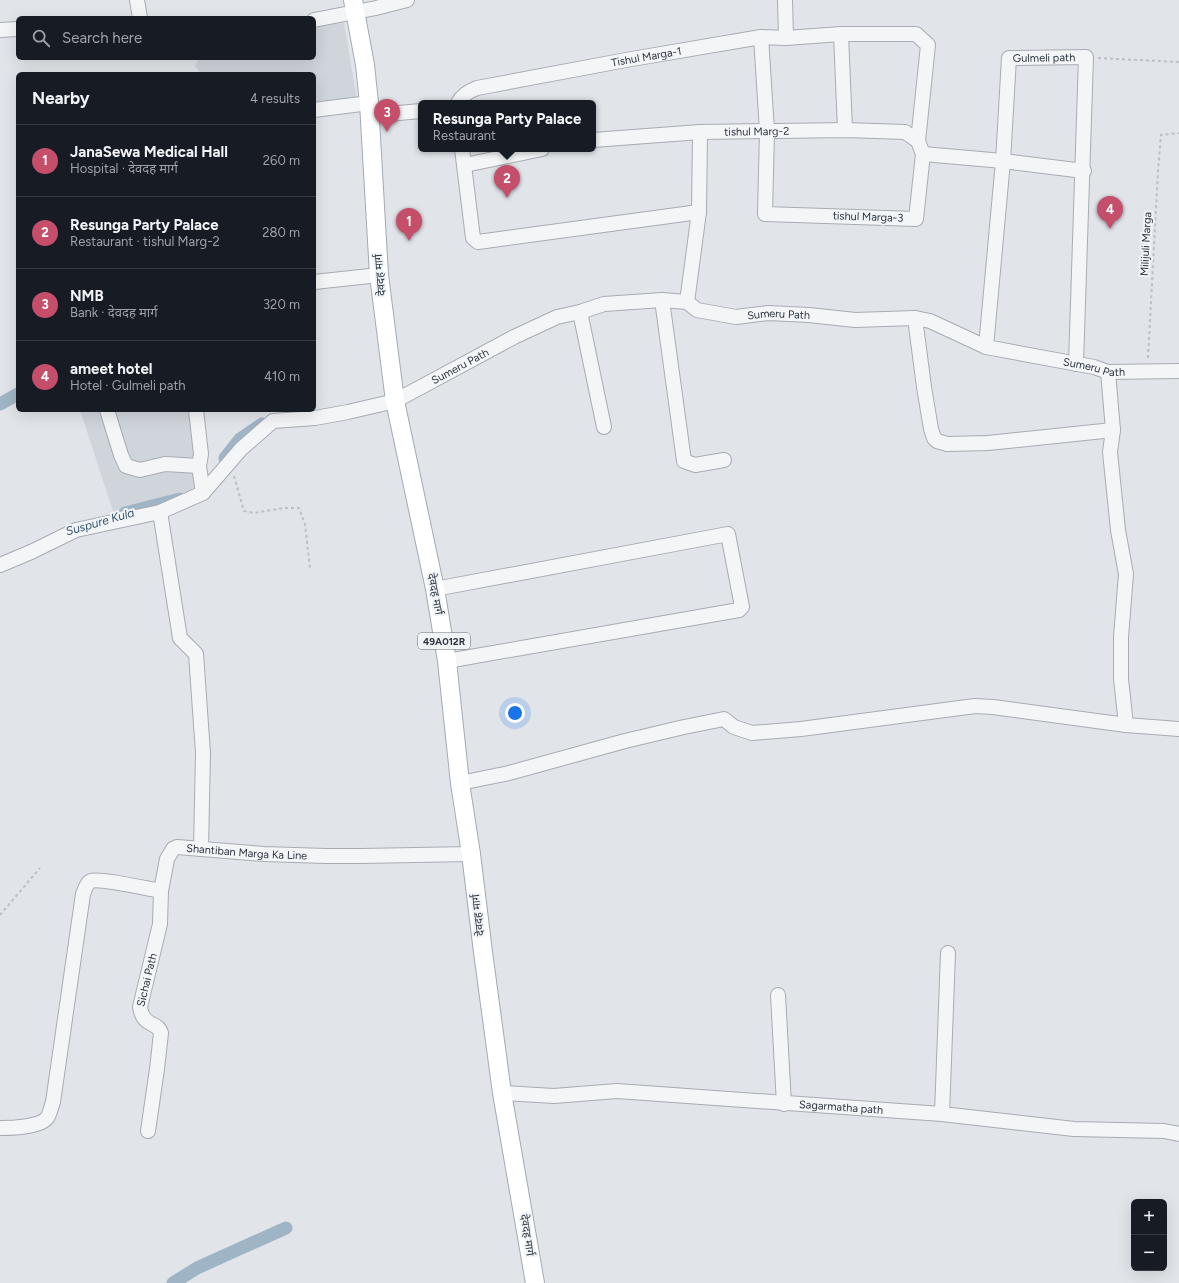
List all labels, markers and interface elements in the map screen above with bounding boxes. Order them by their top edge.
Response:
search box [16,16,316,60]
icon: search [30,27,52,49]
text: Search here [62,29,142,47]
street label: Tishul Marga-1 [610,44,682,69]
street label: Gulmeli path [1013,51,1075,64]
text: Nearby [32,88,90,108]
text: 4 results [250,91,300,106]
pin: 3 [374,99,400,132]
popup [418,100,596,152]
text: Resunga Party Palace [433,110,581,128]
street label: tishul Marg-2 [724,124,789,138]
text: Restaurant [433,128,496,143]
text: JanaSewa Medical Hall [70,143,228,161]
text: 1 [42,153,48,168]
text: 260 m [263,153,300,168]
text: Hospital · देवदह मार्ग [70,161,178,176]
pin: 2 [494,165,520,198]
pin: 4 [1097,196,1123,229]
pin: 1 [396,208,422,241]
street label: tishul Marga-3 [833,209,903,225]
street label: Milijuli Marga [1138,212,1154,276]
text: Resunga Party Palace [70,216,219,234]
text: 2 [41,225,49,240]
text: 280 m [262,225,300,240]
text: Restaurant · tishul Marg-2 [70,234,220,249]
street label: देवदह मार्ग [372,253,388,296]
text: NMB [70,287,104,305]
text: 3 [41,297,49,312]
text: 320 m [263,297,300,312]
text: Bank · देवदह मार्ग [70,305,157,320]
street label: Sumeru Path [746,306,810,322]
street label: Sumeru Path [429,345,491,387]
street label: Sumeru Path [1062,355,1125,379]
text: ameet hotel [70,360,152,378]
text: 4 [41,369,49,384]
text: 410 m [264,369,300,384]
text: Hotel · Gulmeli path [70,378,186,393]
water label: Suspure Kula [64,506,136,538]
street label: देवदह मार्ग [425,572,446,617]
road number: 49A012R [418,633,470,649]
your location [505,703,525,723]
street label: Shantiban Marga Ka Line [186,841,307,862]
street label: देवदह मार्ग [469,892,487,937]
street label: Sichai Path [134,952,159,1008]
street label: Sagarmatha path [799,1097,884,1116]
map controls [1131,1199,1167,1271]
button: + [1131,1199,1167,1235]
street label: देवदह मार्ग [517,1213,537,1258]
button: − [1131,1235,1167,1271]

